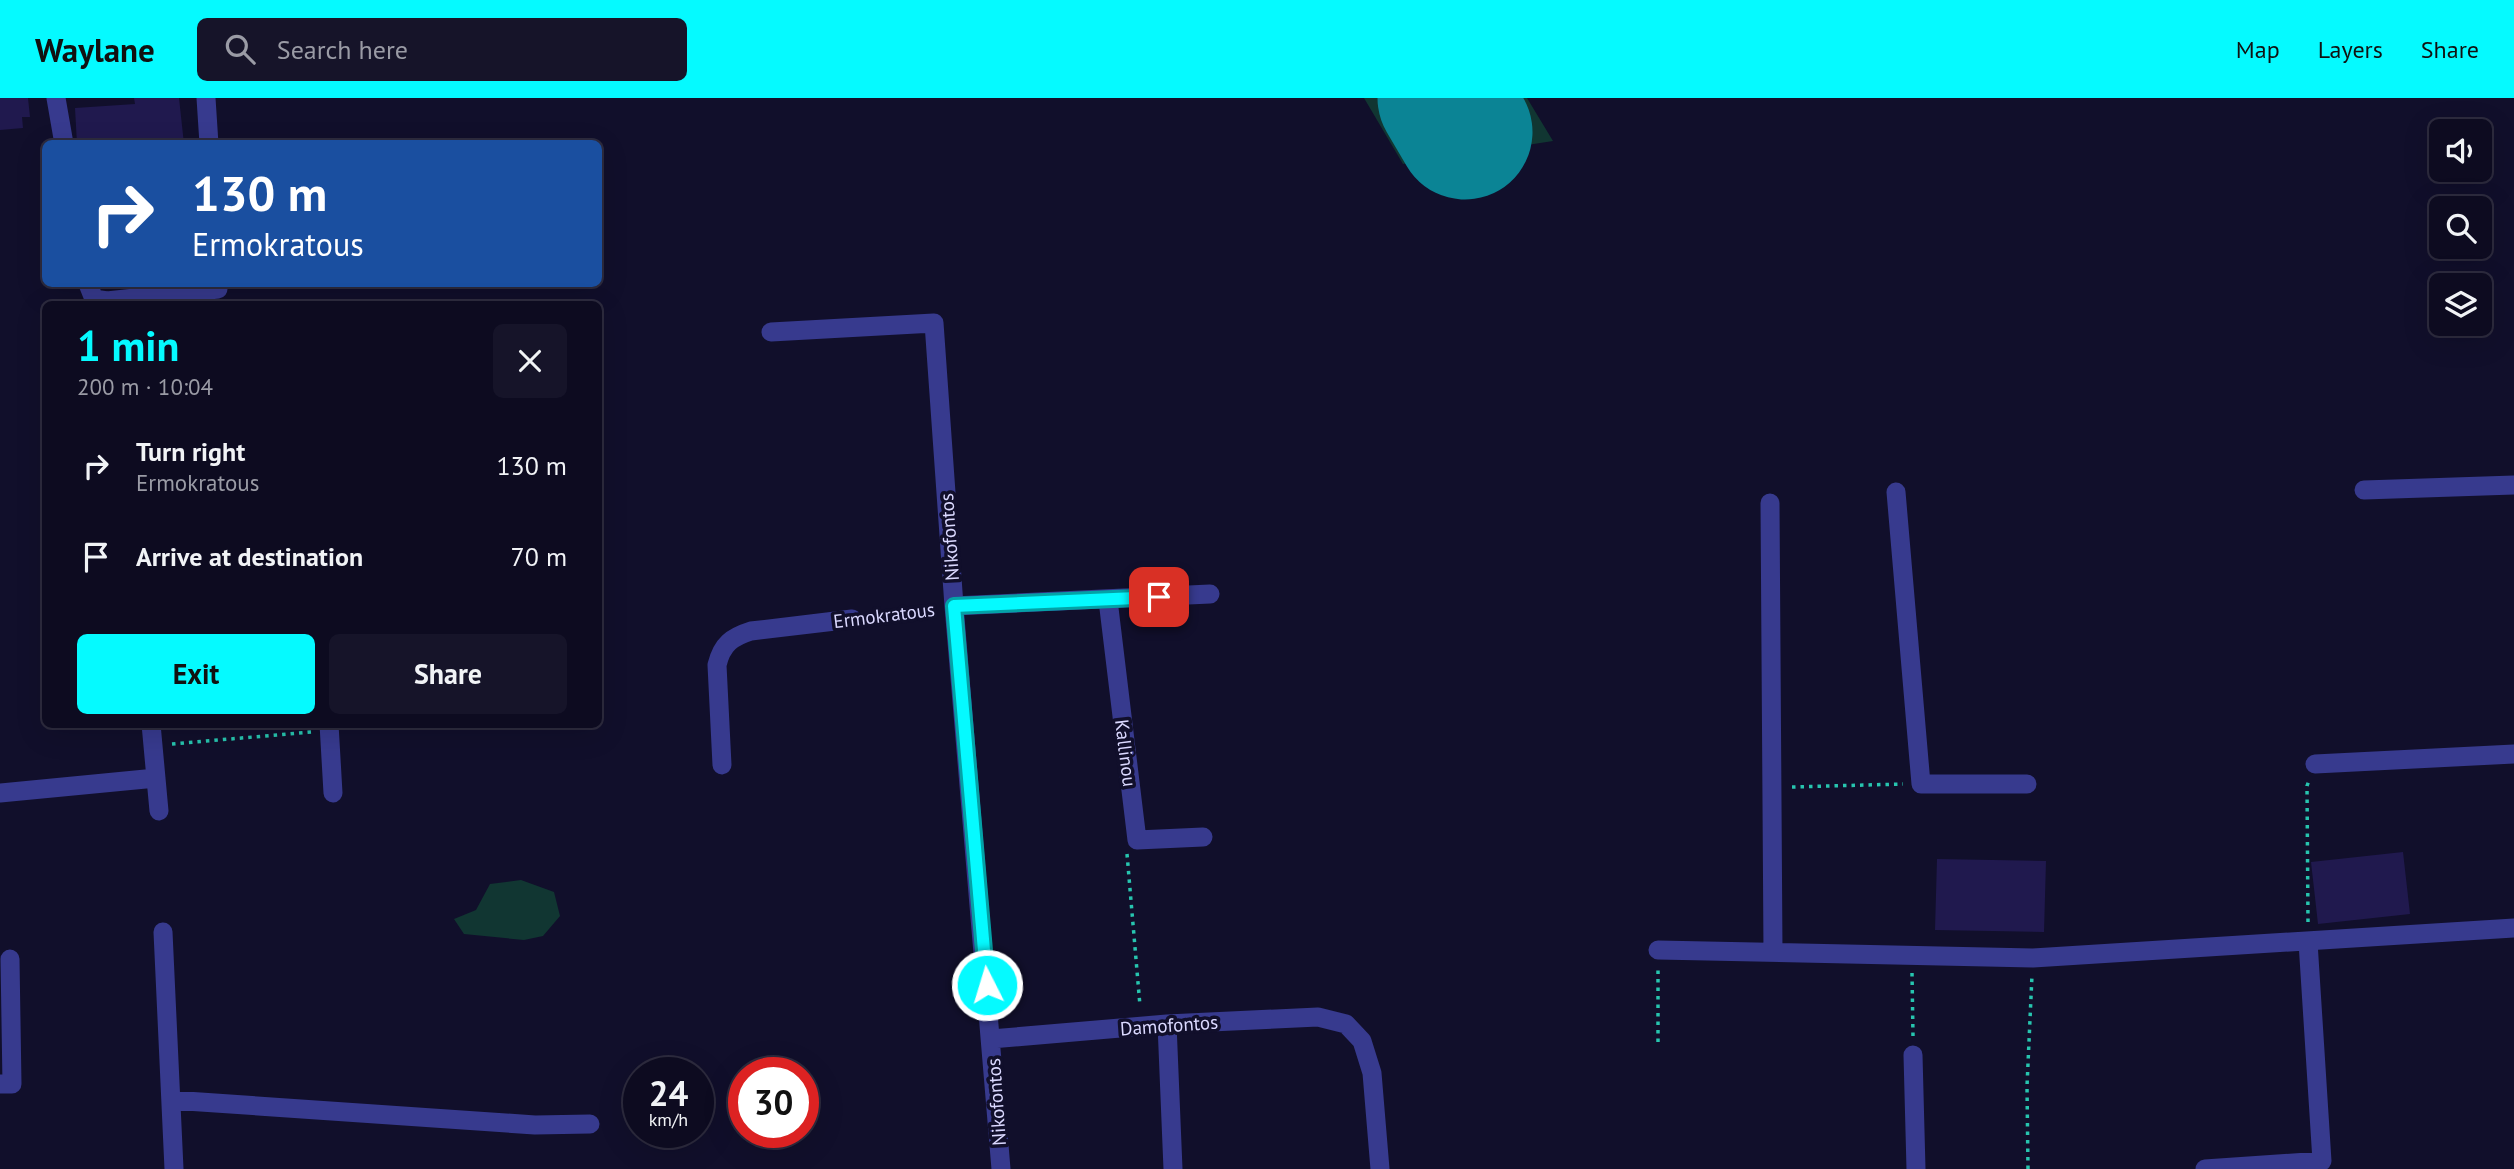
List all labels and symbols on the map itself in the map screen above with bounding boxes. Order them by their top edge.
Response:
street label: Nikofontos [934,492,964,582]
pin [1129,567,1189,627]
street label: Ermokratous [832,597,936,633]
street label: Kallinou [1110,718,1142,788]
position arrow [950,948,1024,1022]
street label: Damofontos [1119,1010,1219,1040]
speed limit sign: 30 [728,1057,819,1148]
street label: Nikofontos [981,1057,1011,1147]

